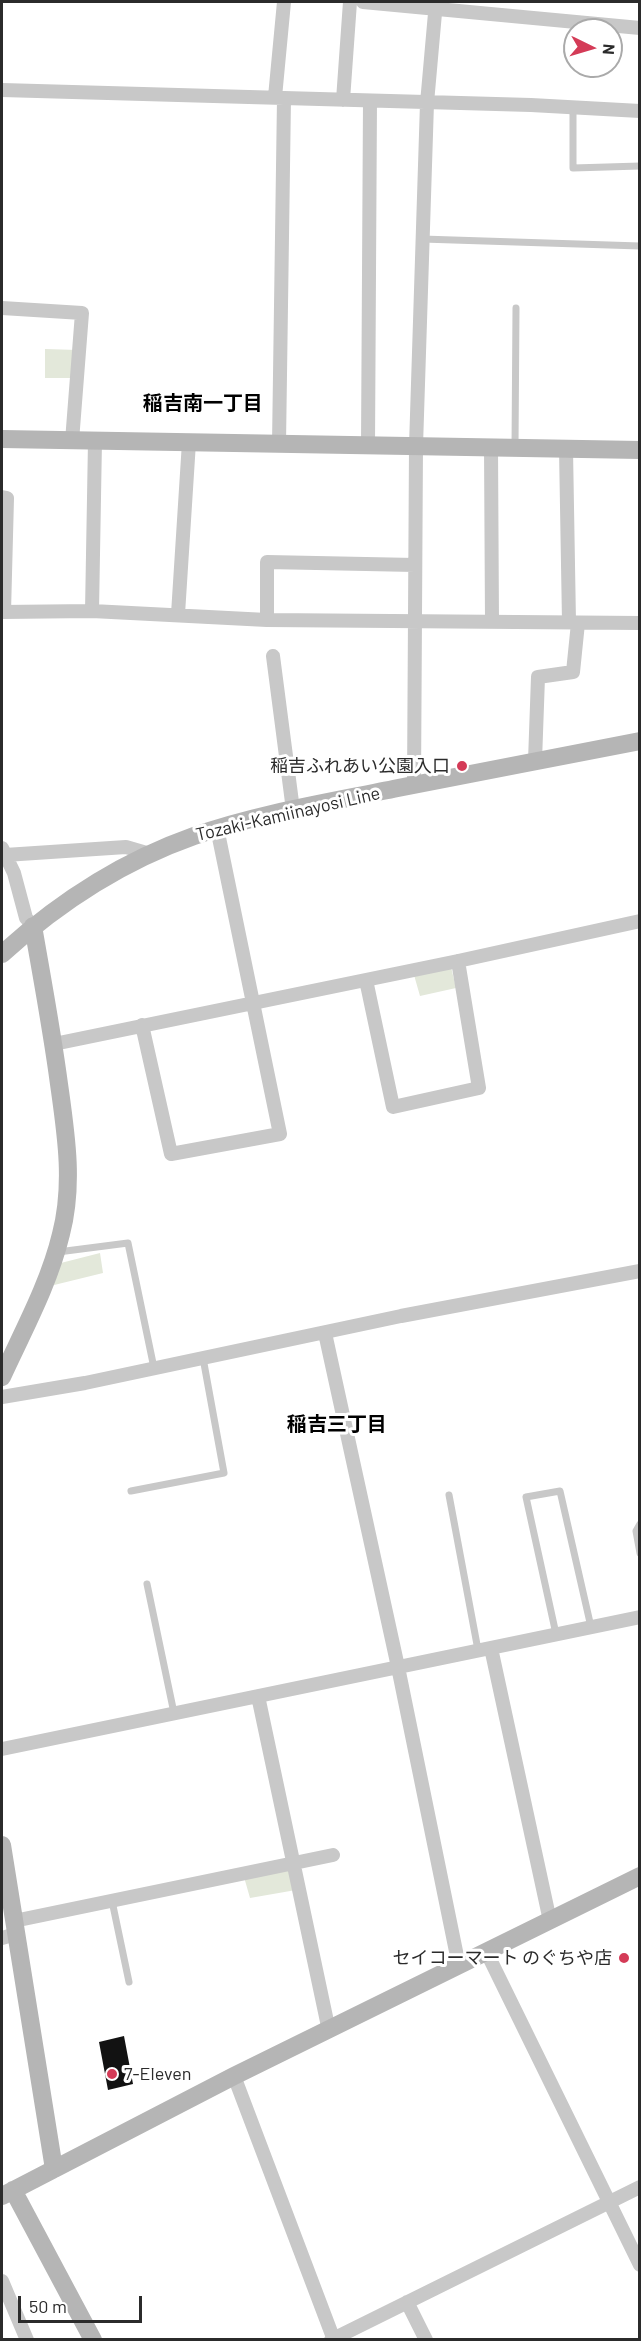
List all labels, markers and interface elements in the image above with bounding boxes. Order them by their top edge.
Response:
north arrow [563,18,623,78]
text: N [600,43,619,56]
district label: 稲吉南一丁目 [143,391,263,415]
place label: 稲吉ふれあい公園入口 [270,755,450,777]
marker: 稲吉ふれあい公園入口 [455,759,469,773]
street label: Tozaki-Kamiinayosi Line [194,782,382,846]
district label: 稲吉三丁目 [287,1412,387,1436]
place label: セイコーマート のぐちや店 [392,1947,612,1969]
marker: セイコーマート のぐちや店 [617,1951,631,1965]
place label: 7-Eleven [124,2063,192,2085]
marker: 7-Eleven [105,2067,119,2081]
scale bar [21,2284,146,2322]
text: 50 m [29,2295,67,2317]

